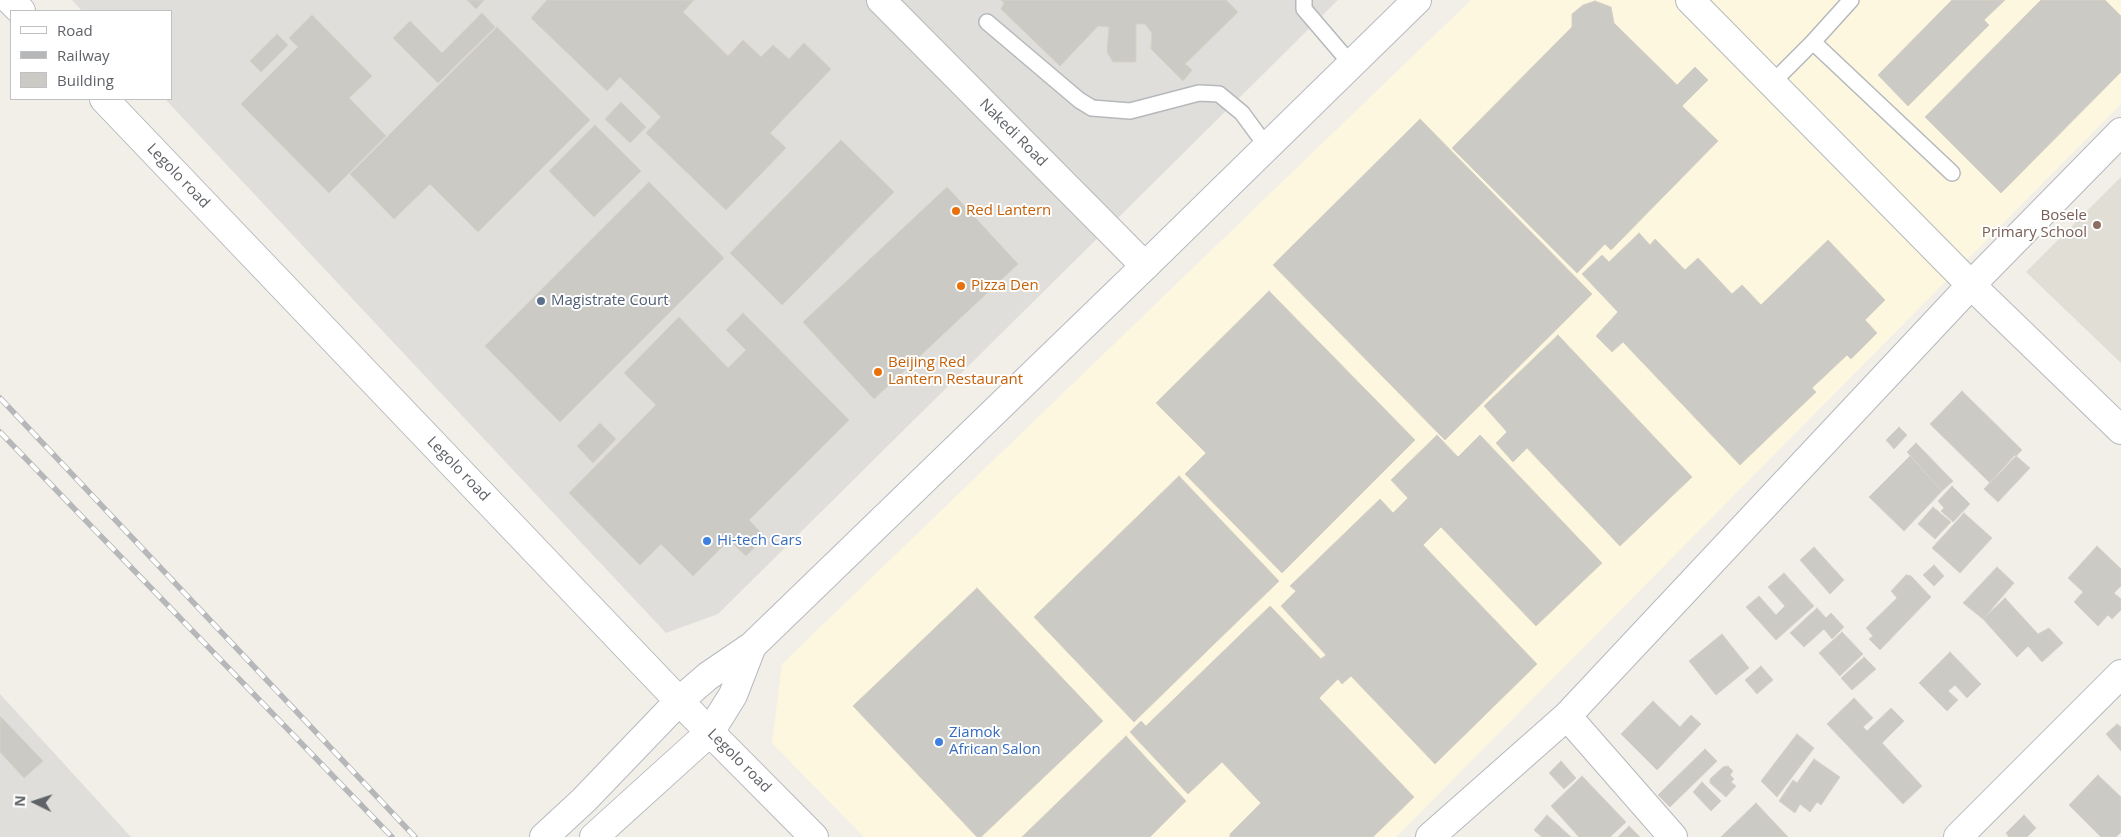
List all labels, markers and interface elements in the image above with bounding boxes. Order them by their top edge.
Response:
legend [10,10,172,100]
text: Road [57,20,93,40]
text: Railway [57,45,110,65]
text: Building [57,70,114,90]
street label: Nakedi Road [975,95,1051,171]
street label: Legolo road [143,140,213,212]
place label: Red Lantern [966,202,1051,220]
marker: Red Lantern [950,205,962,217]
place label: Bosele Primary School [1982,207,2087,242]
marker: Bosele Primary School [2091,219,2103,231]
place label: Pizza Den [971,277,1039,295]
marker: Pizza Den [955,280,967,292]
place label: Magistrate Court [551,292,669,310]
marker: Magistrate Court [535,295,547,307]
place label: Beijing Red Lantern Restaurant [888,354,1023,389]
marker: Beijing Red Lantern Restaurant [872,366,884,378]
street label: Legolo road [423,433,493,505]
place label: Hi-tech Cars [717,532,802,550]
marker: Hi-tech Cars [701,535,713,547]
place label: Ziamok African Salon [949,724,1041,759]
street label: Legolo road [703,725,775,797]
marker: Ziamok African Salon [933,736,945,748]
north arrow [10,777,60,827]
text: N [10,795,29,807]

